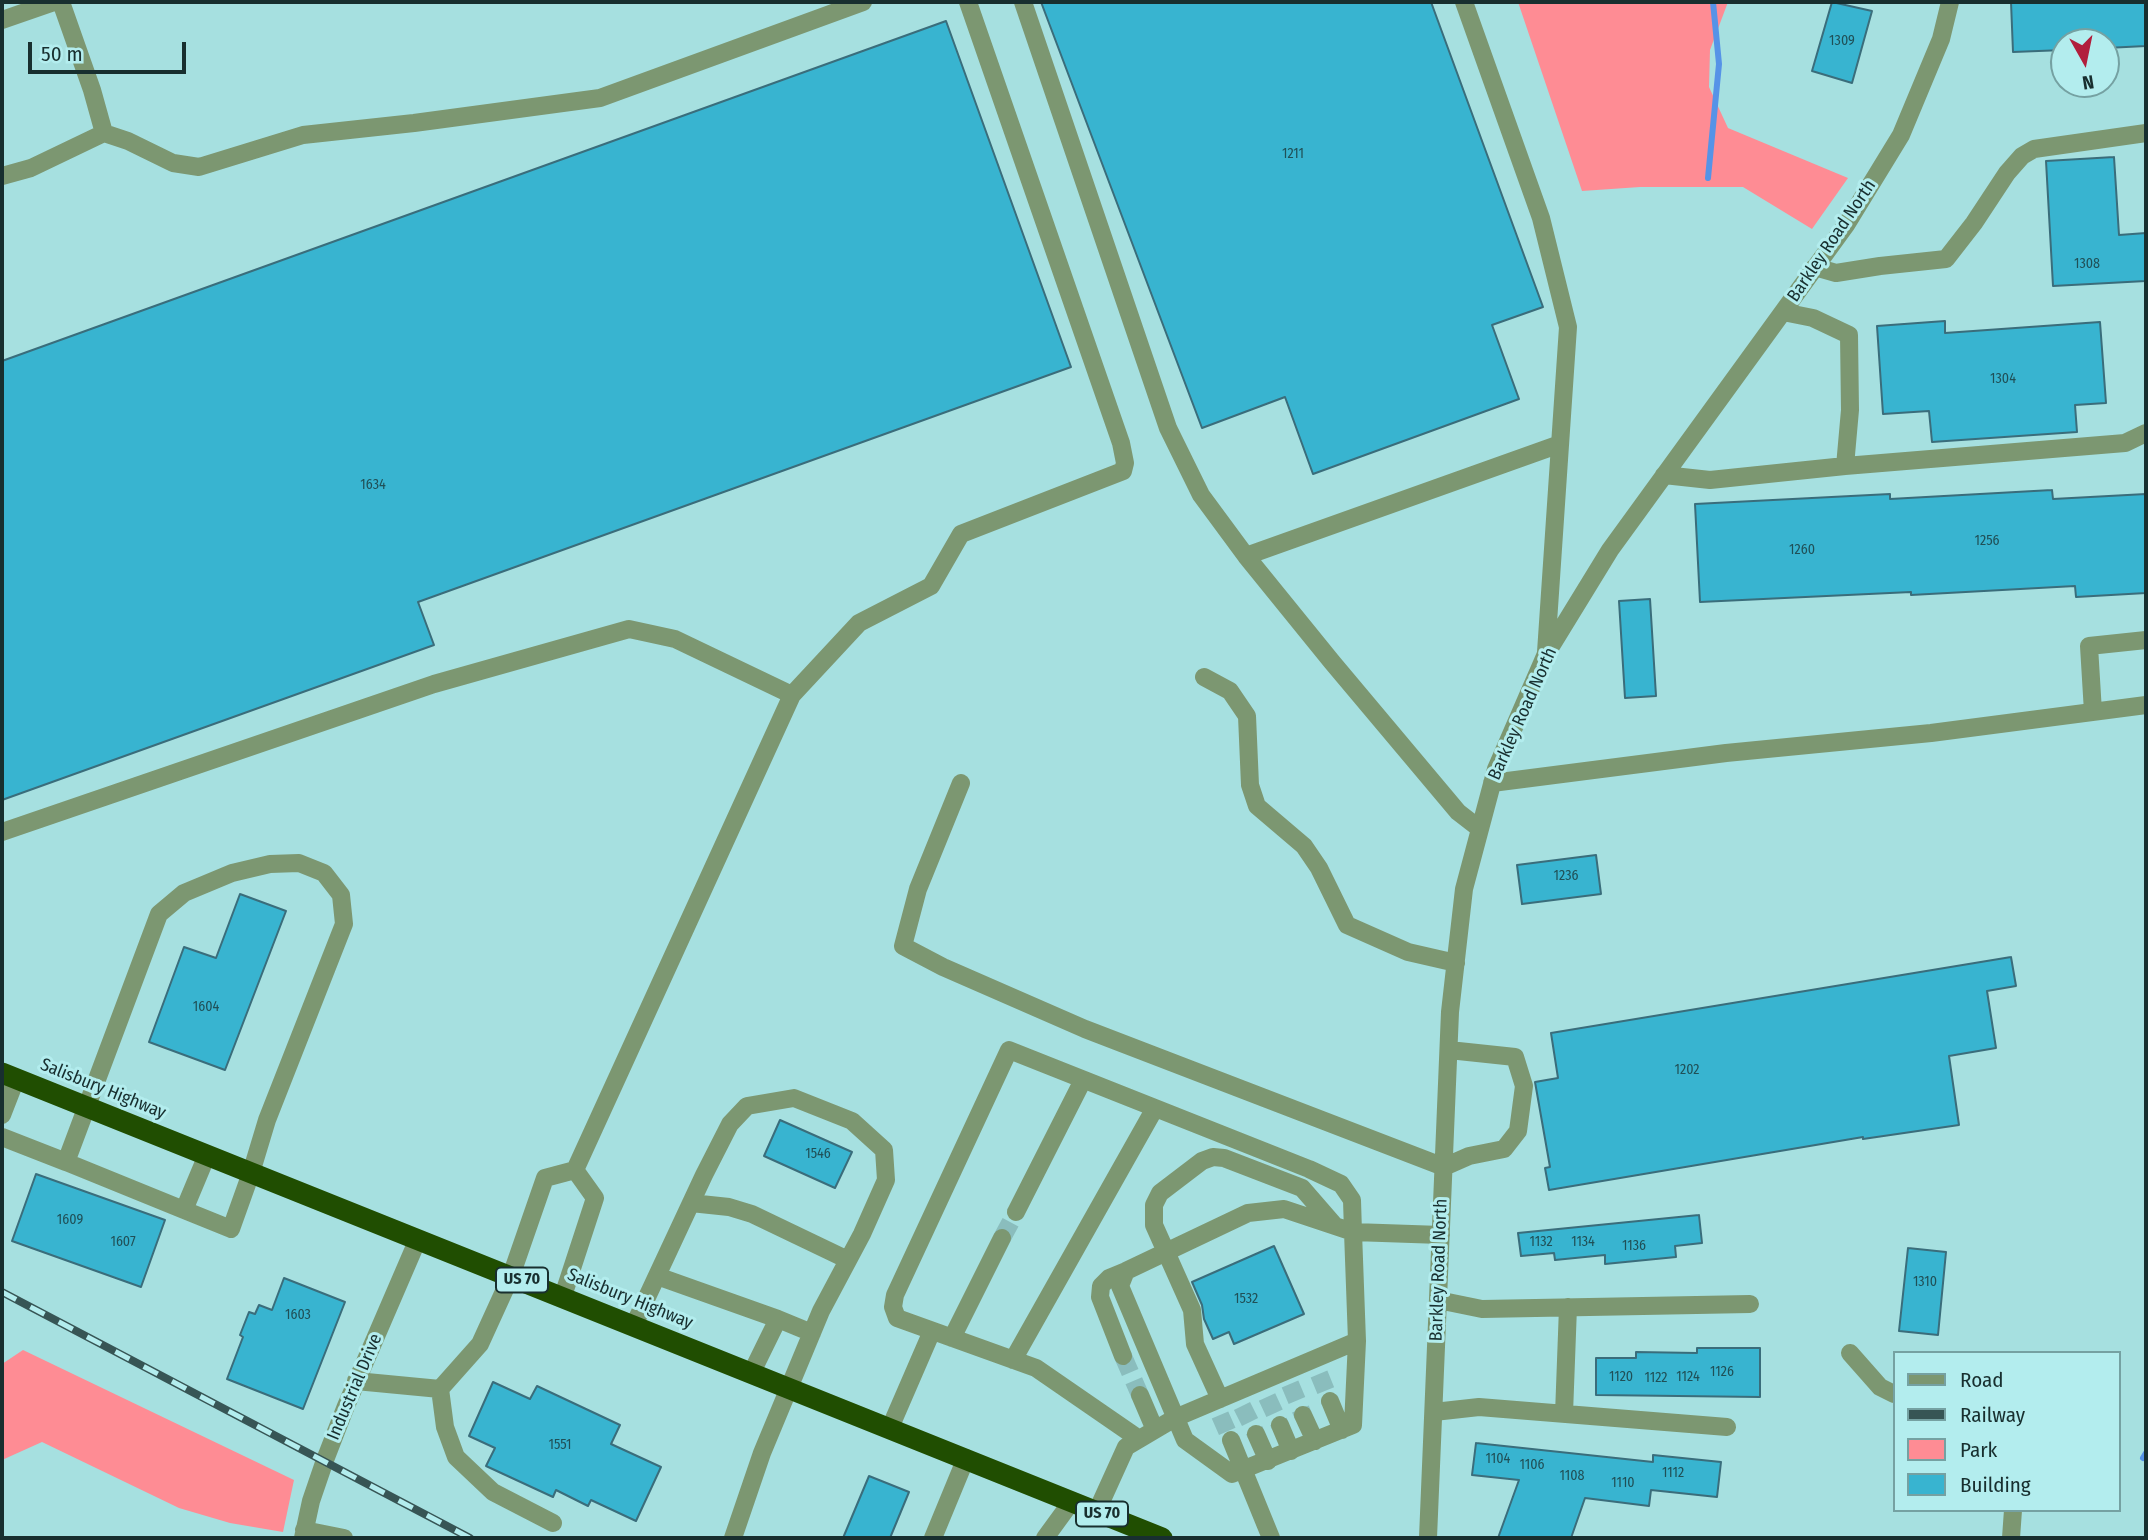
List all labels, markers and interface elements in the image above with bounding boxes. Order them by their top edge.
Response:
scale bar [32,28,189,72]
north arrow [2050,28,2120,98]
house number: 1309 [1829,33,1855,49]
text: 50 m [41,41,83,67]
text: N [2081,70,2095,95]
house number: 1211 [1282,146,1304,162]
street label: Barkley Road North [1783,176,1881,306]
house number: 1308 [2074,256,2100,272]
house number: 1304 [1990,371,2016,387]
house number: 1634 [360,477,386,493]
house number: 1256 [1974,533,2000,549]
house number: 1260 [1789,542,1815,558]
street label: Barkley Road North [1484,644,1562,784]
house number: 1236 [1554,868,1578,884]
house number: 1604 [193,999,219,1015]
street label: Salisbury Highway [37,1054,169,1124]
house number: 1202 [1675,1062,1699,1078]
house number: 1546 [805,1146,831,1162]
street label: Barkley Road North [1426,1198,1452,1342]
house number: 1609 [57,1212,83,1228]
house number: 1607 [110,1234,136,1250]
house number: 1132 [1529,1234,1553,1250]
house number: 1134 [1571,1234,1595,1250]
house number: 1136 [1622,1238,1646,1254]
street label: Salisbury Highway [564,1264,696,1334]
road number: US 70 [496,1268,548,1292]
house number: 1310 [1913,1274,1937,1290]
house number: 1532 [1234,1291,1258,1307]
house number: 1603 [285,1307,311,1323]
street label: Industrial Drive [323,1331,387,1443]
legend [1892,1351,2120,1512]
house number: 1126 [1710,1364,1734,1380]
text: Road [1960,1367,2004,1393]
house number: 1120 [1609,1369,1633,1385]
house number: 1124 [1676,1369,1700,1385]
house number: 1122 [1644,1370,1668,1386]
text: Railway [1960,1402,2025,1428]
house number: 1551 [548,1437,572,1453]
text: Park [1960,1437,1997,1463]
house number: 1104 [1486,1451,1510,1467]
house number: 1106 [1520,1457,1544,1473]
house number: 1112 [1662,1465,1684,1481]
house number: 1108 [1559,1468,1585,1484]
text: Building [1960,1472,2031,1498]
house number: 1110 [1611,1475,1635,1491]
road number: US 70 [1076,1502,1128,1526]

